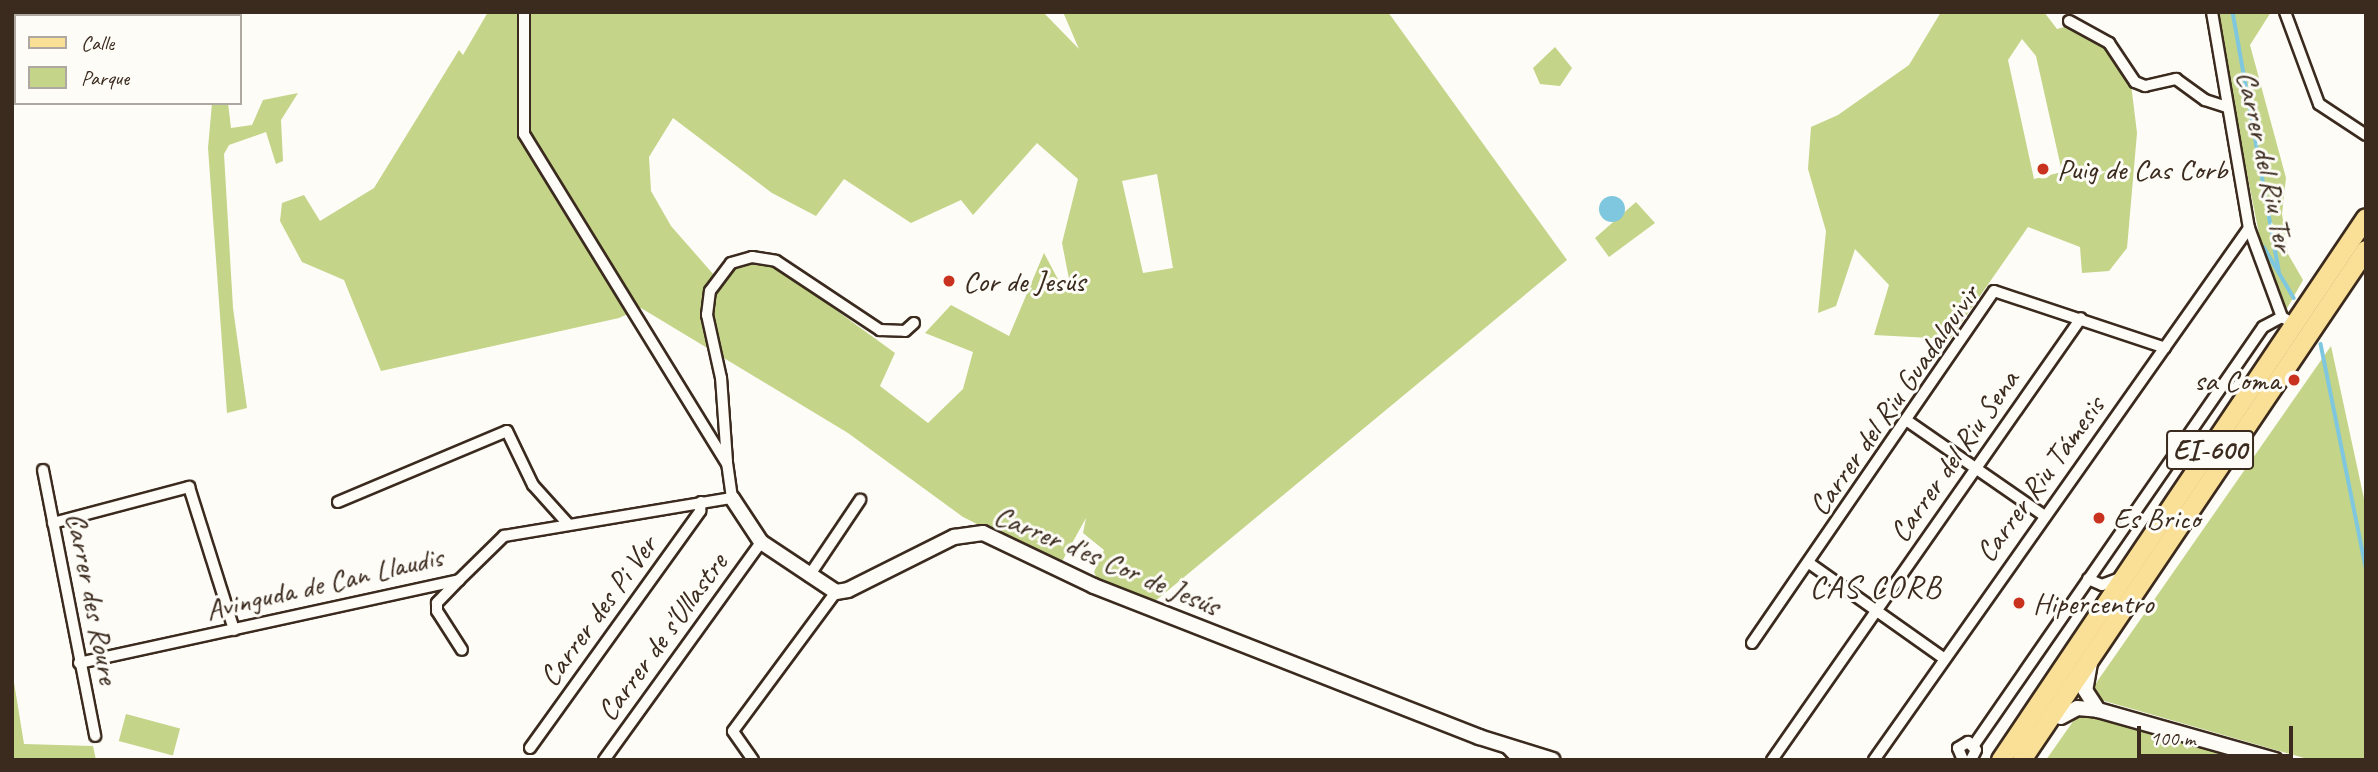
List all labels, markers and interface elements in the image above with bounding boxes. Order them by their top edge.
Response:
legend [14,14,242,105]
text: Calle [81,30,114,56]
text: Parque [81,65,129,91]
street label: Carrer del Riu Ter [2229,68,2303,254]
place label: Puig de Cas Corb [2057,151,2227,187]
marker: Puig de Cas Corb [2035,161,2051,177]
place label: Cor de Jesús [963,263,1085,299]
marker: Cor de Jesús [941,273,957,289]
street label: Carrer del Riu Guadalquivir [1801,278,1987,522]
place label: sa Coma [2196,362,2280,398]
street label: Carrer del Riu Sena [1882,364,2026,548]
marker: sa Coma [2286,372,2302,388]
street label: Carrer Riu Támesis [1968,389,2112,569]
road number: EI-600 [2164,426,2256,475]
street label: Carrer d'es Cor de Jesús [989,496,1225,624]
place label: Es Brico [2113,500,2200,536]
street label: Carrer des Roure [59,509,127,687]
marker: Es Brico [2091,510,2107,526]
street label: Carrer des Pi Ver [531,529,665,693]
street label: Avinguda de Can Llaudis [201,538,447,628]
street label: Carrer de s'Ullastre [589,546,735,728]
district label: CAS CORB [1811,568,1941,606]
place label: Hipercentro [2033,585,2153,621]
marker: Hipercentro [2011,595,2027,611]
scale bar [2140,712,2296,756]
text: 100 m [2150,725,2195,751]

